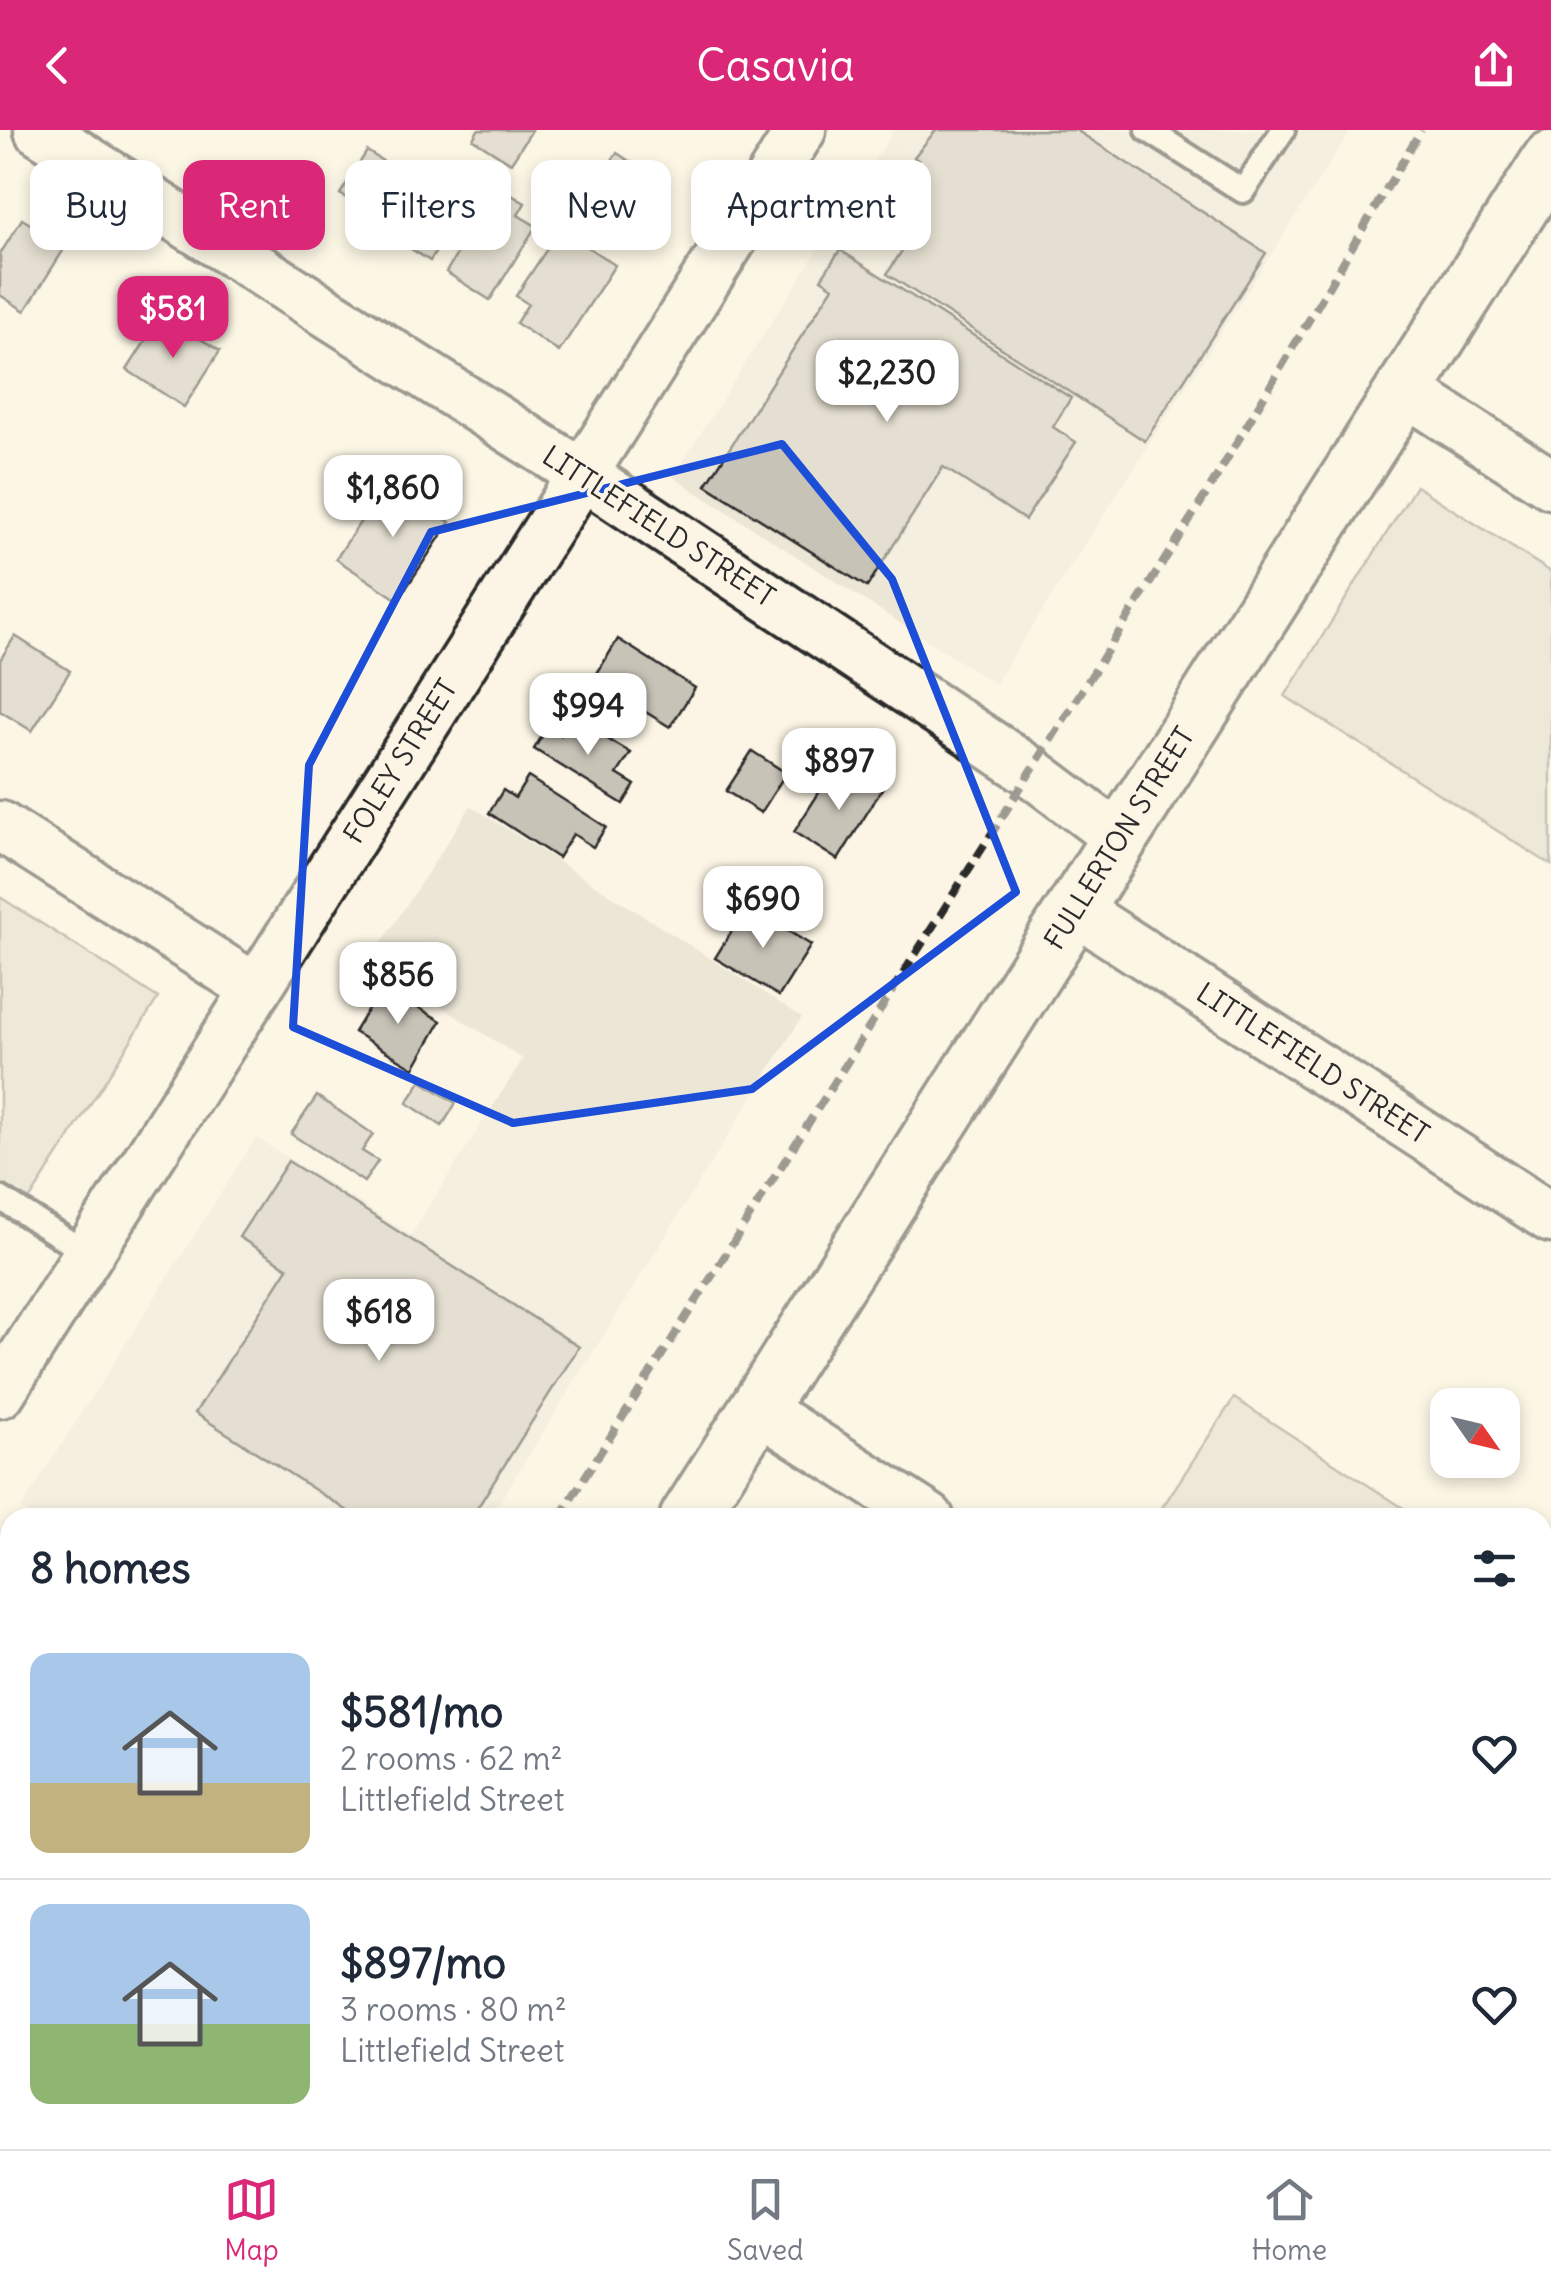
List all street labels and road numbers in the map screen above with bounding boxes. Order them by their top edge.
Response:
street label: LITTLEFIELD STREET [536,437,782,615]
street label: FOLEY STREET [335,672,465,850]
street label: FULLERTON STREET [1036,720,1202,956]
street label: LITTLEFIELD STREET [1190,974,1436,1152]

